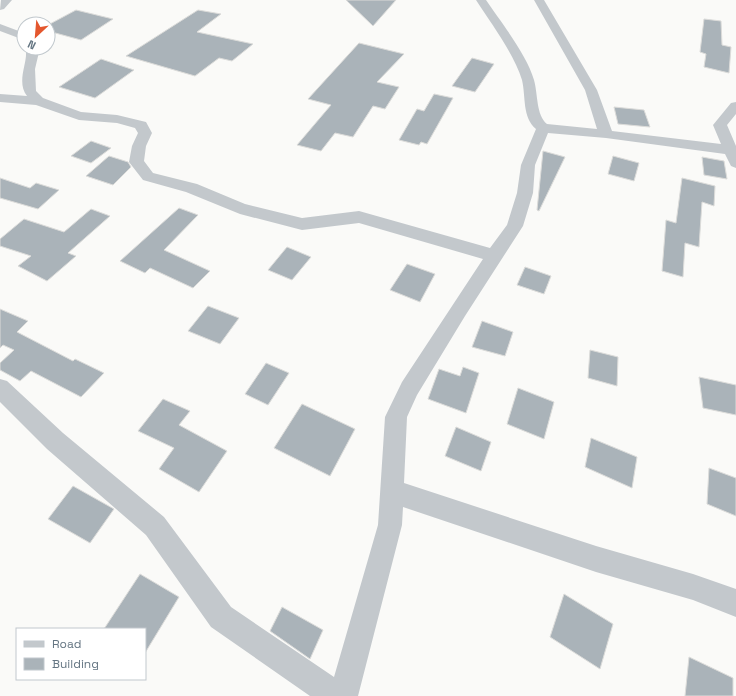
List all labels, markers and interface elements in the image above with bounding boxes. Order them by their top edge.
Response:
north arrow [16,16,56,56]
text: N [25,37,38,53]
legend [16,628,146,680]
text: Road [52,636,81,652]
text: Building [52,656,99,672]

